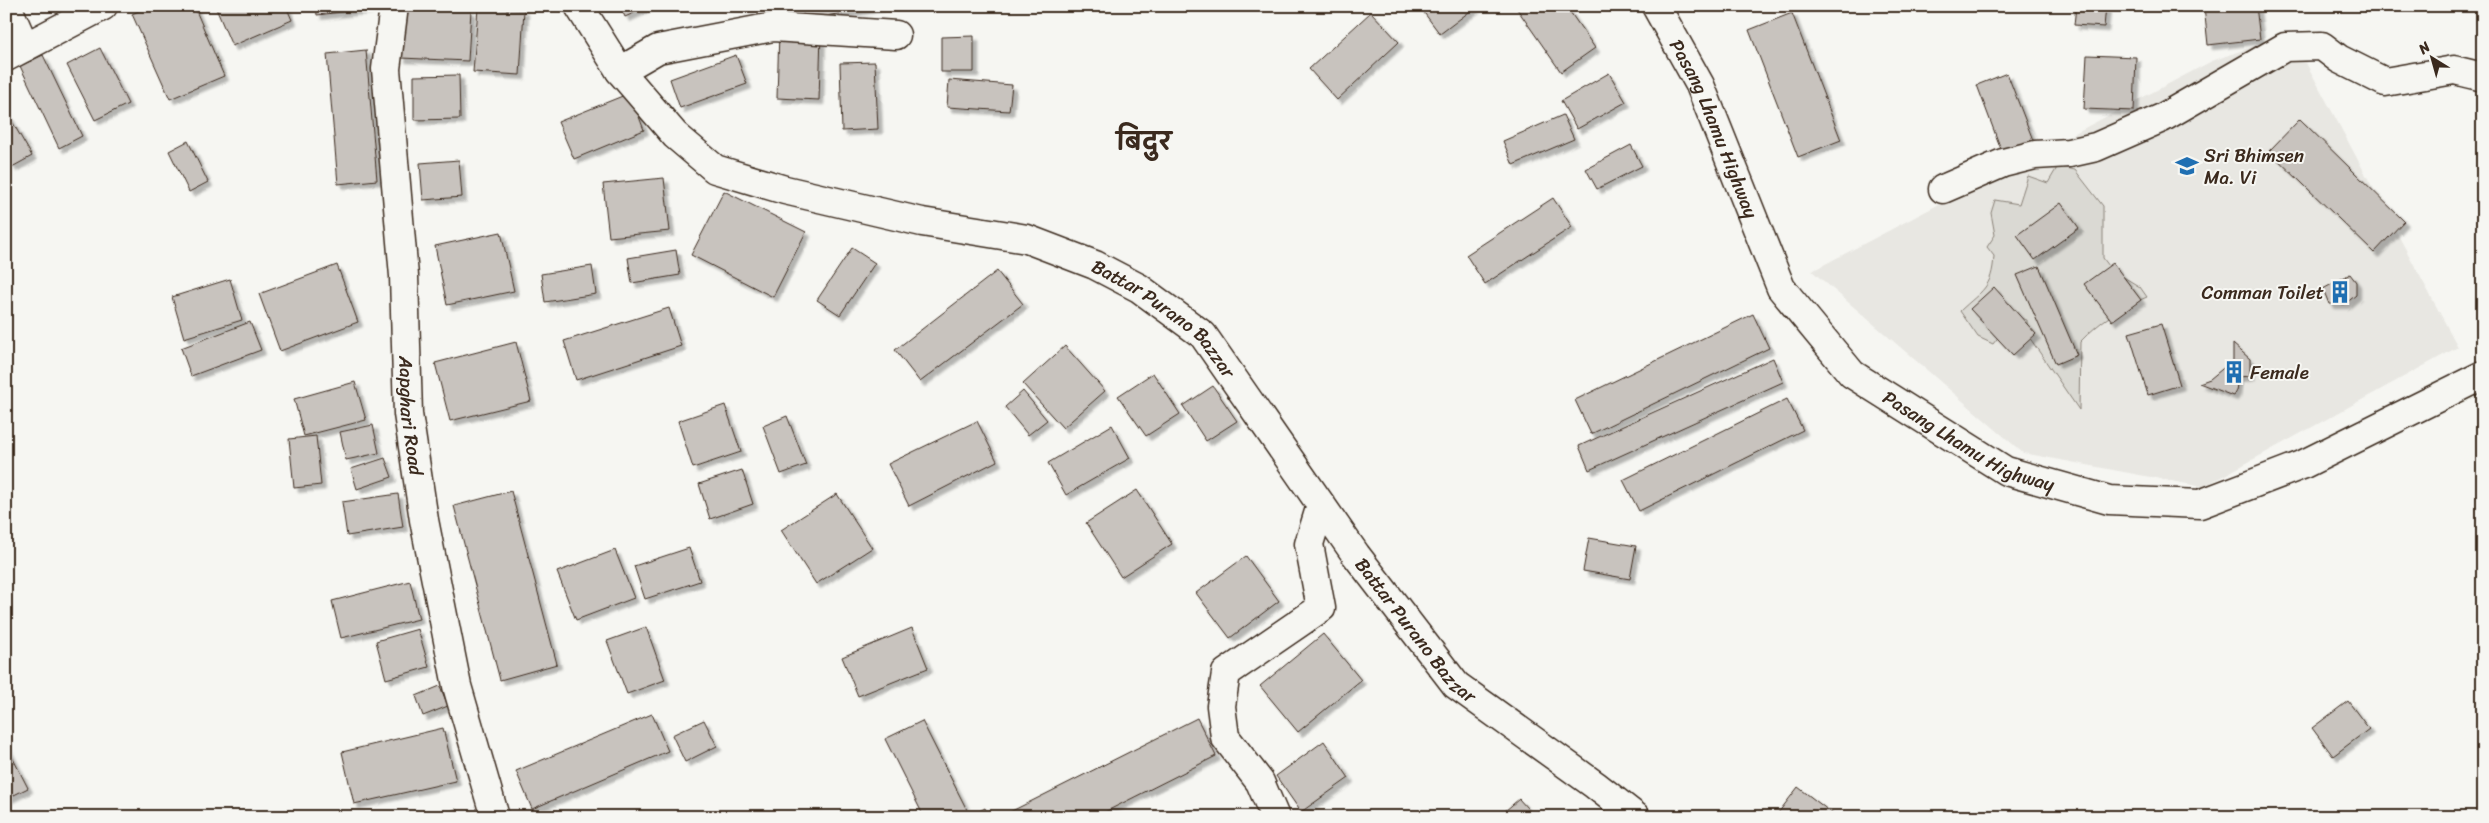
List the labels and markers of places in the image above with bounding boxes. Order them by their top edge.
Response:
place label: Sri Bhimsen Ma. Vi [2204,139,2304,194]
school or university icon: Sri Bhimsen Ma. Vi [2174,153,2200,179]
place label: Comman Toilet [2202,276,2324,309]
building icon: Comman Toilet [2327,279,2353,305]
place label: Female [2250,356,2309,389]
building icon: Female [2221,359,2247,385]

